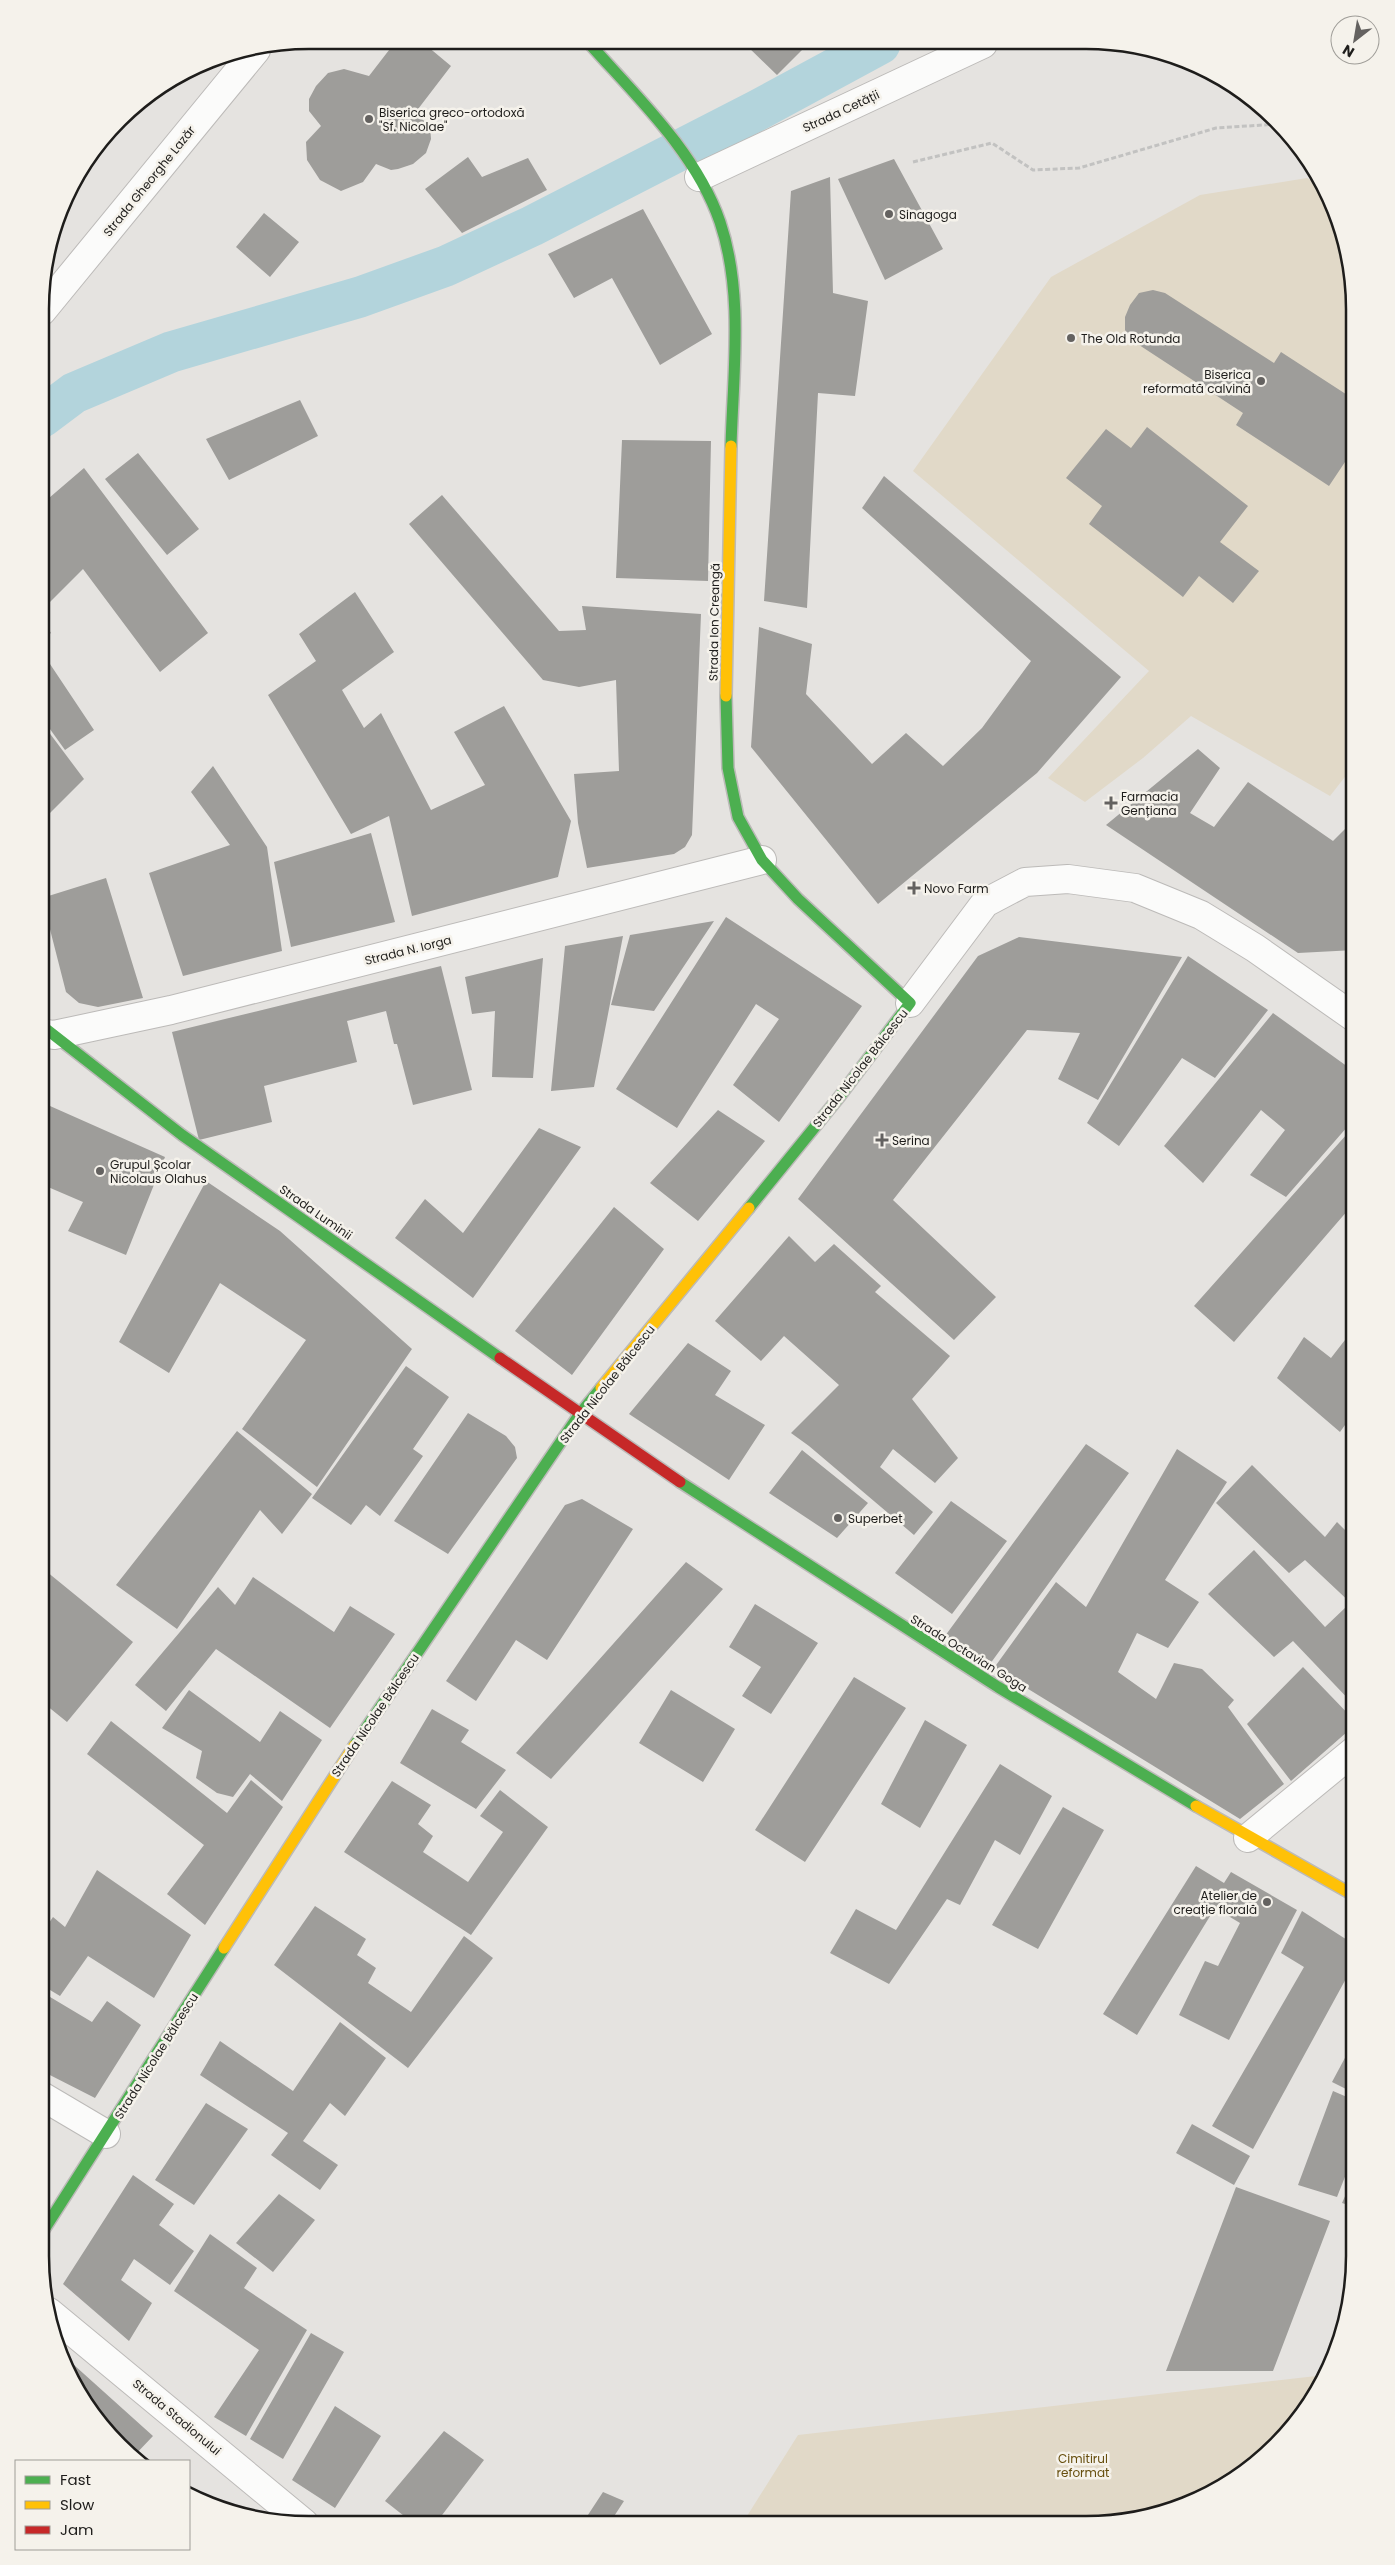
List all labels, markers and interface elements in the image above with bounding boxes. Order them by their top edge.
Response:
north arrow [1330,15,1380,65]
text: N [1339,40,1358,62]
street label: Strada Cetății [800,86,882,136]
place label: Biserica greco-ortodoxă "Sf. Nicolae" [379,104,525,135]
marker: Biserica greco-ortodoxă "Sf. Nicolae" [363,113,375,125]
street label: Strada Gheorghe Lazăr [99,122,199,240]
place label: Sinagoga [899,206,957,223]
marker: Sinagoga [883,208,895,220]
place label: The Old Rotunda [1081,330,1180,347]
marker: The Old Rotunda [1065,332,1077,344]
place label: Biserica reformată calvină [1143,366,1251,397]
marker: Biserica reformată calvină [1255,375,1267,387]
street label: Strada Ion Creangă [704,563,724,681]
place label: Farmacia Gențiana [1121,788,1178,819]
marker: Farmacia Gențiana [1105,797,1117,809]
place label: Novo Farm [924,880,989,897]
marker: Novo Farm [908,882,920,894]
street label: Strada N. Iorga [363,931,453,969]
street label: Strada Nicolae Bălcescu [808,1005,912,1131]
place label: Serina [892,1132,930,1149]
marker: Serina [876,1134,888,1146]
place label: Grupul Școlar Nicolaus Olahus [110,1156,207,1187]
marker: Grupul Școlar Nicolaus Olahus [94,1165,106,1177]
street label: Strada Luminii [276,1181,356,1243]
street label: Strada Nicolae Bălcescu [555,1321,659,1447]
place label: Superbet [848,1510,903,1527]
marker: Superbet [832,1512,844,1524]
street label: Strada Octavian Goga [907,1610,1031,1696]
street label: Strada Nicolae Bălcescu [327,1650,423,1780]
place label: Atelier de creație florală [1173,1887,1257,1918]
marker: Atelier de creație florală [1261,1896,1273,1908]
street label: Strada Nicolae Bălcescu [110,1990,202,2122]
street label: Strada Stadionului [129,2375,225,2459]
park label: Cimitirul reformat [1057,2450,1109,2481]
legend [15,2460,190,2550]
text: Fast [60,2469,91,2490]
text: Slow [60,2494,95,2515]
text: Jam [60,2519,94,2540]

